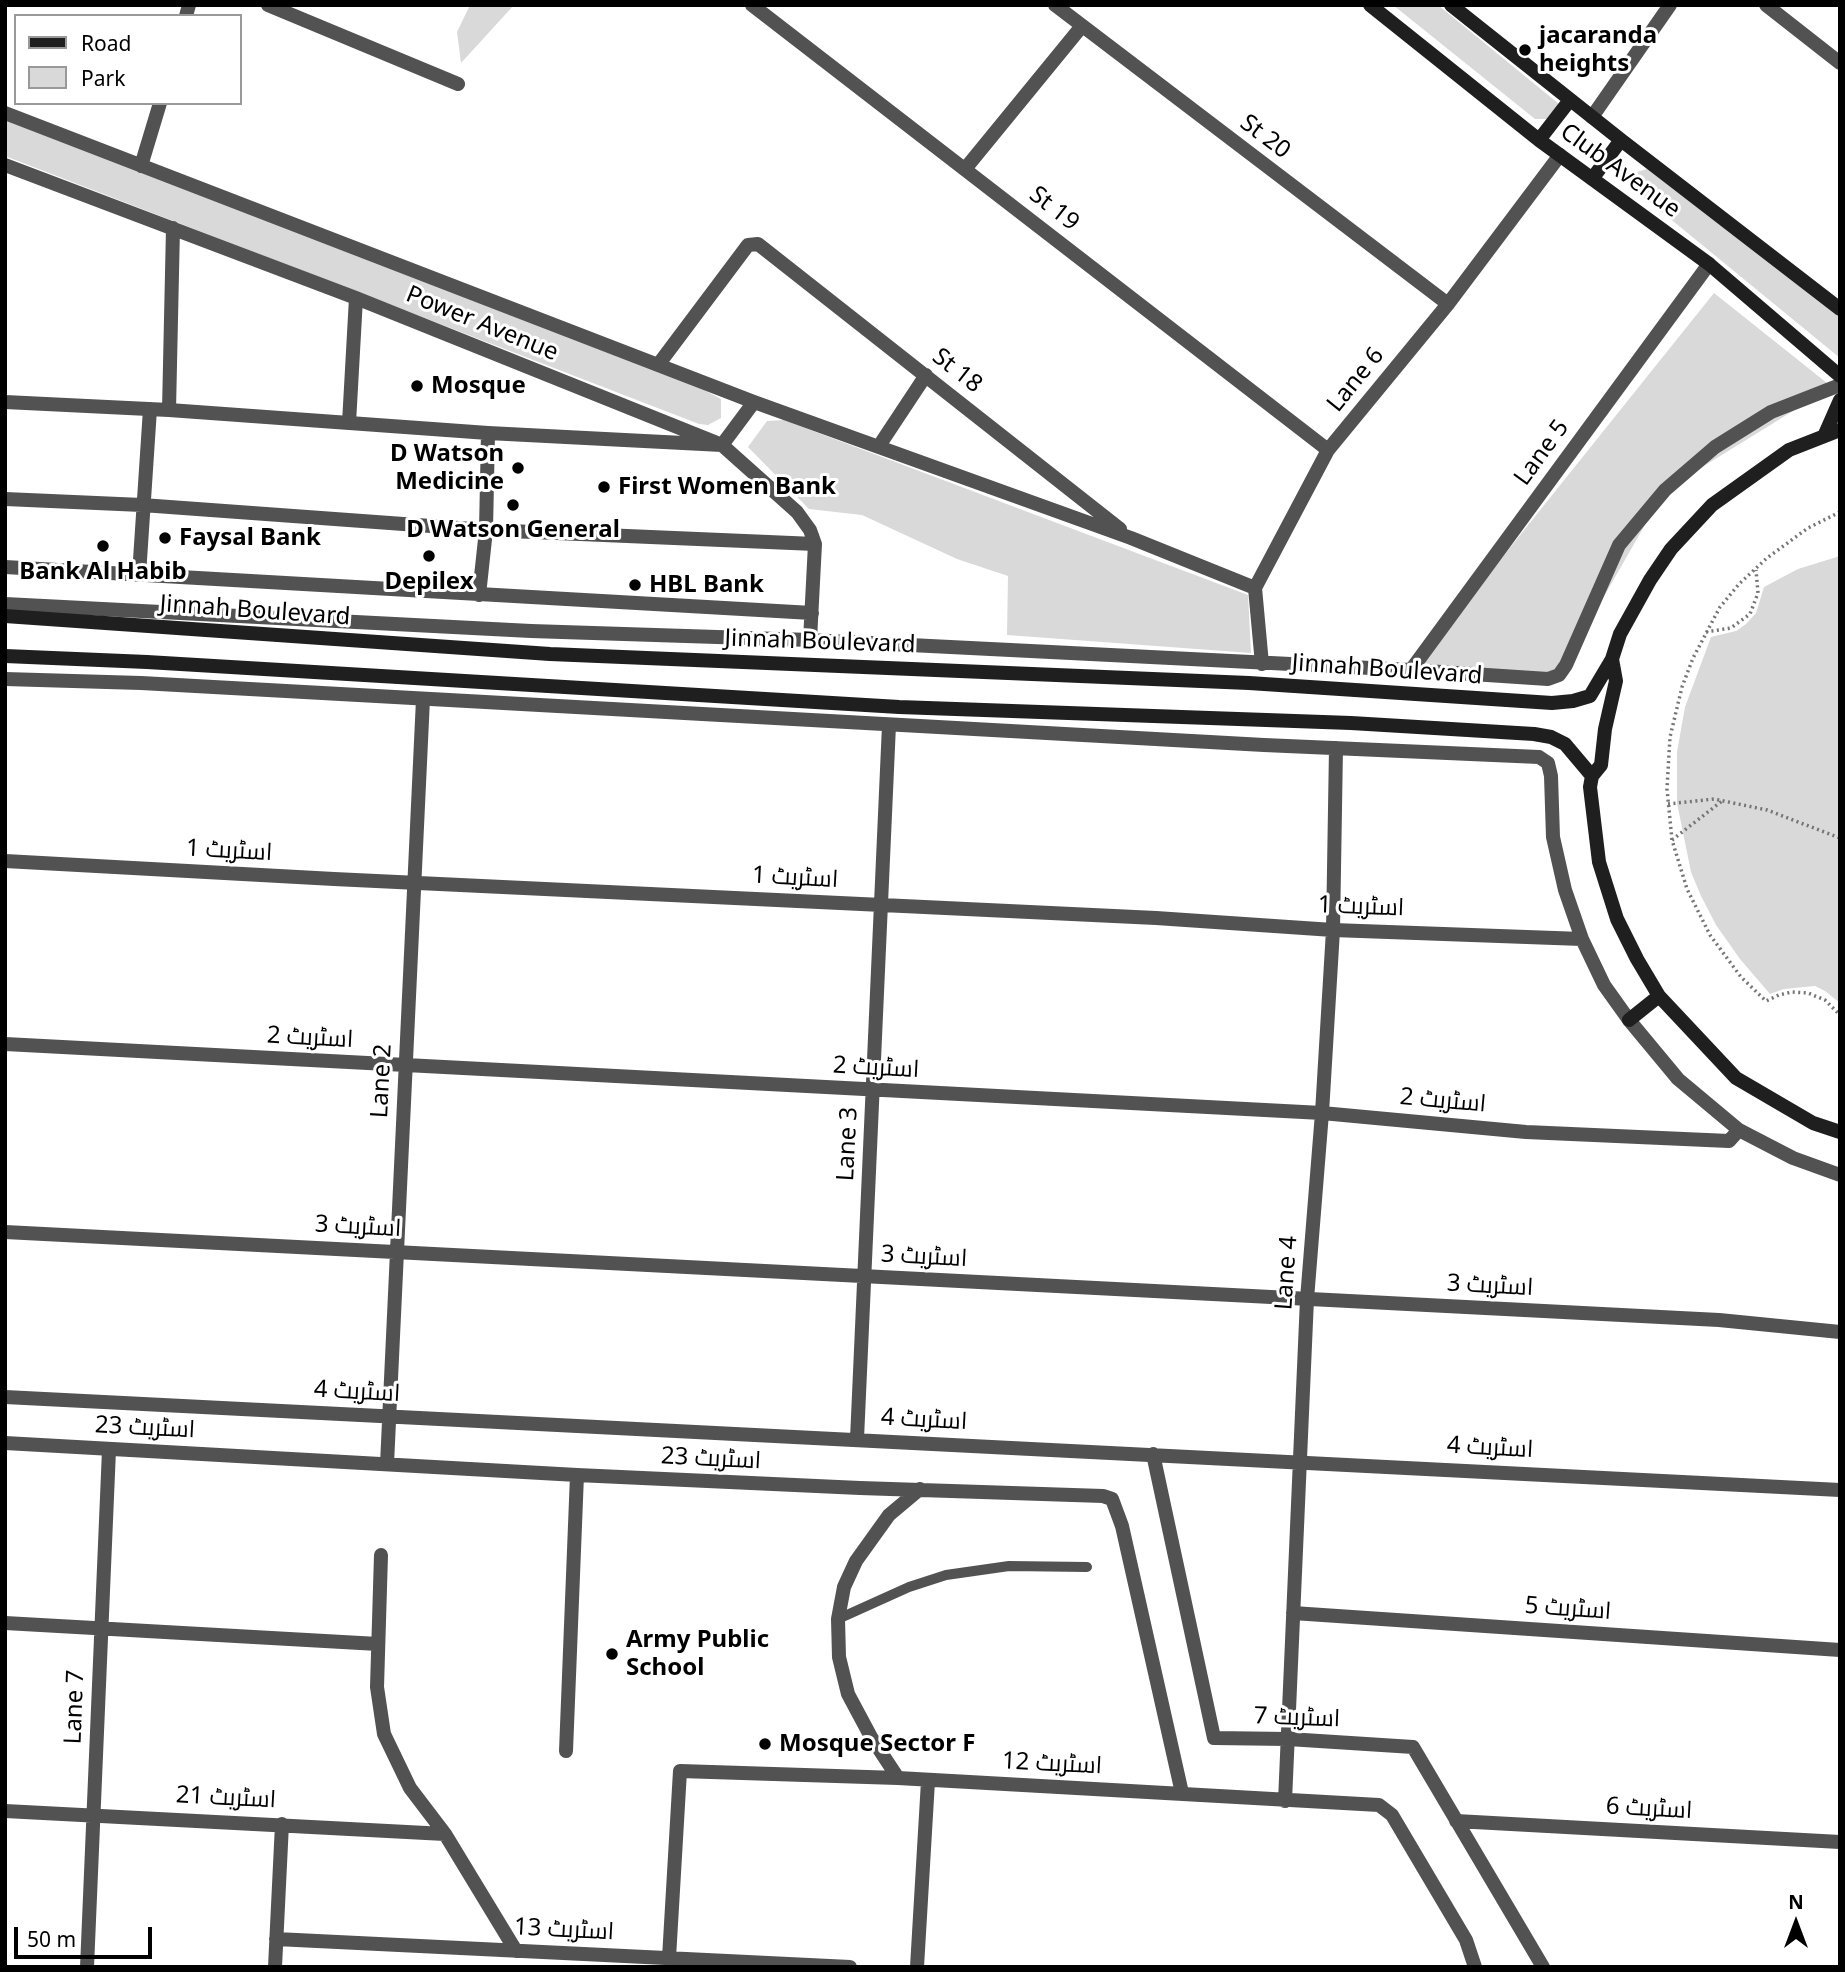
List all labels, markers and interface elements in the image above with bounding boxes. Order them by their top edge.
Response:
legend [14,14,242,105]
place label: jacaranda heights [1539,22,1657,78]
text: Road [81,29,131,57]
marker: jacaranda heights [1517,42,1533,58]
text: Park [81,64,125,92]
street label: St 20 [1234,109,1296,165]
street label: Club Avenue [1554,118,1686,224]
street label: St 19 [1023,181,1085,237]
street label: Power Avenue [402,280,562,368]
street label: Lane 6 [1321,342,1391,418]
street label: St 18 [926,343,988,399]
place label: Mosque [431,372,526,400]
marker: Mosque [409,378,425,394]
street label: Lane 5 [1508,414,1576,492]
place label: D Watson Medicine [390,440,504,496]
marker: D Watson Medicine [510,460,526,476]
place label: First Women Bank [618,473,836,501]
marker: First Women Bank [596,479,612,495]
marker: D Watson General [505,497,521,513]
place label: D Watson General [406,516,620,544]
place label: Faysal Bank [179,524,321,552]
marker: Faysal Bank [157,530,173,546]
marker: Bank Al Habib [95,538,111,554]
marker: Depilex [421,548,437,564]
place label: Bank Al Habib [19,558,187,586]
place label: Depilex [384,568,474,596]
place label: HBL Bank [649,571,764,599]
marker: HBL Bank [627,577,643,593]
street label: Jinnah Boulevard [159,590,351,632]
street label: Jinnah Boulevard [724,624,916,660]
street label: Jinnah Boulevard [1291,649,1483,691]
street label: اسٹریٹ 1 [185,834,273,868]
street label: اسٹریٹ 1 [751,861,839,895]
street label: اسٹریٹ 1 [1317,891,1405,923]
street label: اسٹریٹ 2 [266,1021,354,1055]
street label: Lane 2 [366,1043,398,1119]
street label: اسٹریٹ 2 [832,1051,920,1085]
street label: اسٹریٹ 2 [1399,1083,1487,1119]
street label: Lane 3 [832,1106,864,1182]
street label: اسٹریٹ 3 [314,1210,402,1244]
street label: Lane 4 [1270,1235,1304,1311]
street label: اسٹریٹ 3 [880,1240,968,1274]
street label: اسٹریٹ 3 [1446,1269,1534,1303]
street label: اسٹریٹ 4 [313,1375,401,1409]
street label: اسٹریٹ 4 [880,1403,968,1437]
street label: اسٹریٹ 23 [94,1411,196,1445]
street label: اسٹریٹ 4 [1446,1431,1534,1465]
street label: اسٹریٹ 23 [660,1442,762,1476]
street label: اسٹریٹ 5 [1524,1592,1612,1626]
place label: Army Public School [626,1626,769,1682]
marker: Army Public School [604,1646,620,1662]
street label: Lane 7 [59,1669,91,1745]
street label: اسٹریٹ 7 [1253,1702,1341,1734]
place label: Mosque Sector F [779,1730,976,1758]
marker: Mosque Sector F [757,1736,773,1752]
street label: اسٹریٹ 12 [1001,1747,1103,1781]
street label: اسٹریٹ 21 [175,1781,277,1815]
street label: اسٹریٹ 6 [1605,1792,1693,1826]
north arrow [1761,1888,1831,1958]
text: N [1788,1889,1804,1915]
scale bar [18,1912,156,1956]
street label: اسٹریٹ 13 [513,1913,615,1947]
text: 50 m [27,1925,76,1953]

